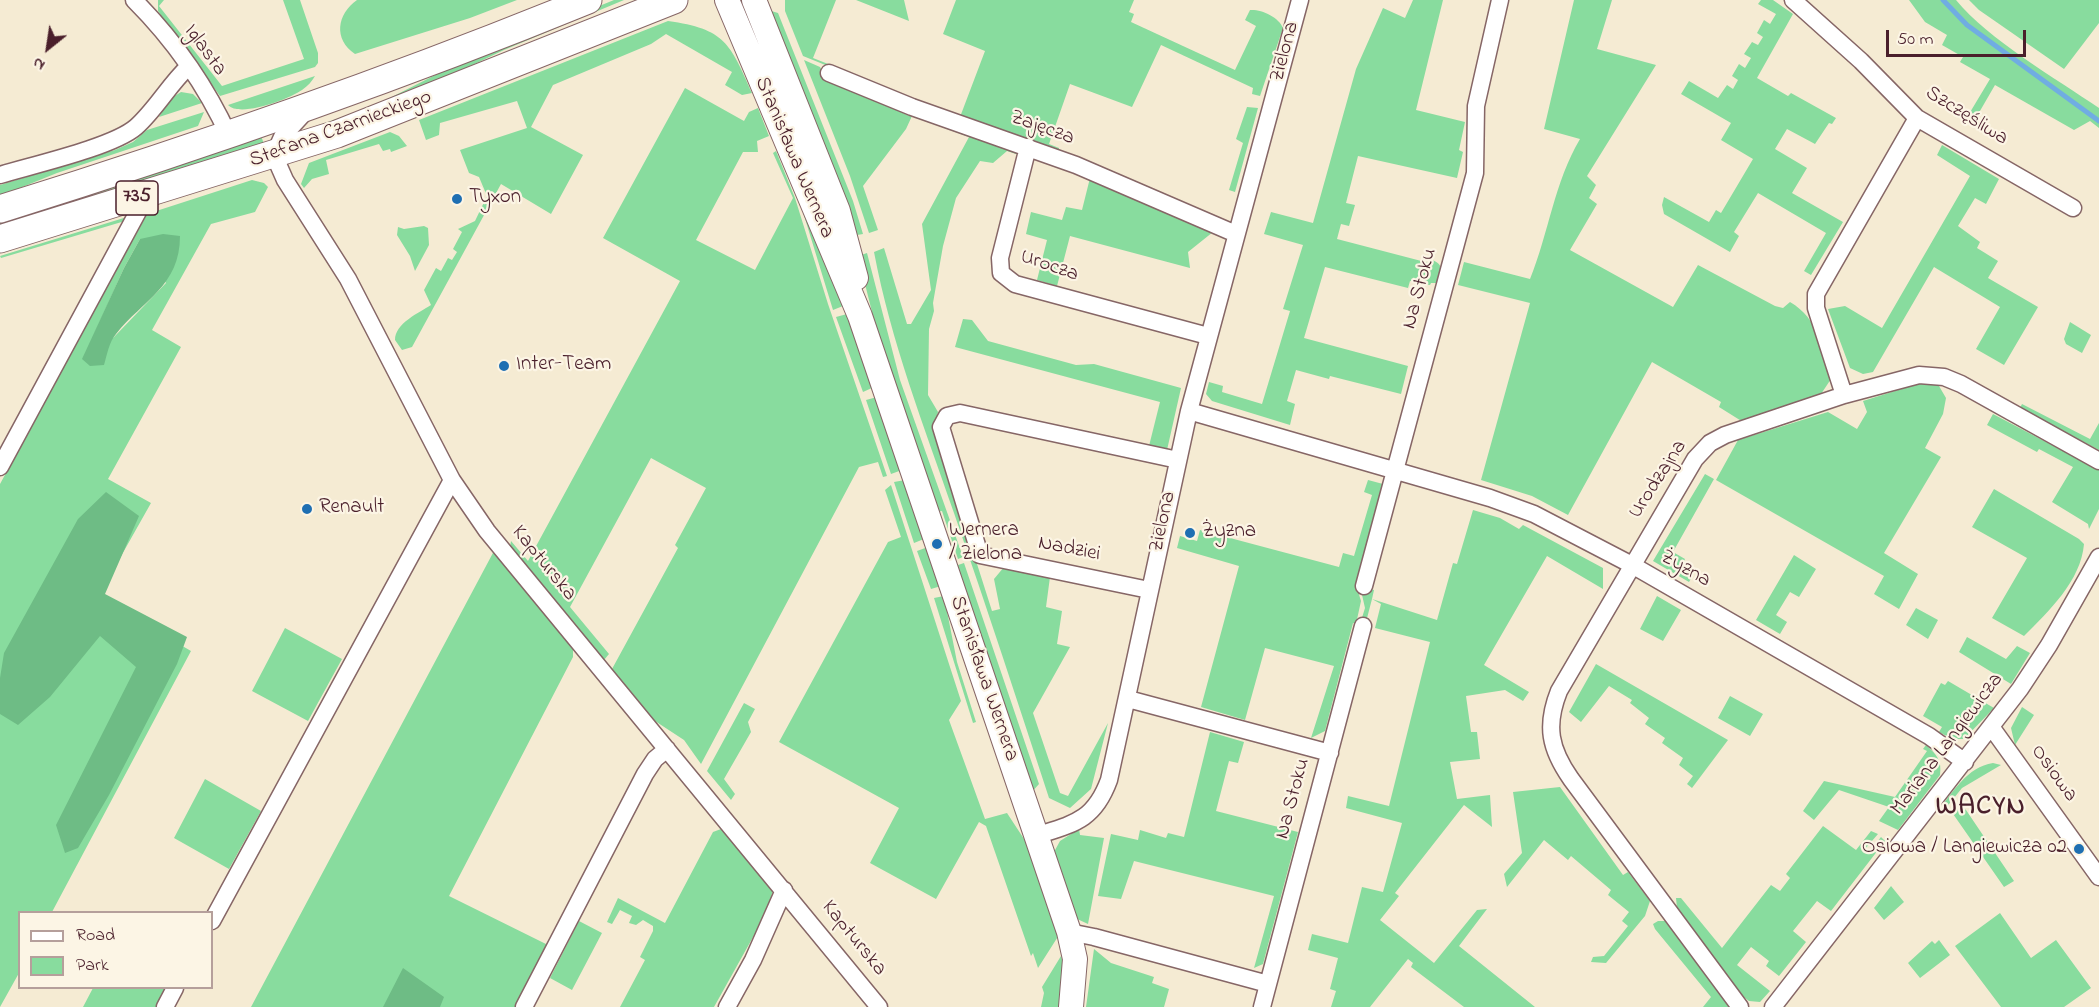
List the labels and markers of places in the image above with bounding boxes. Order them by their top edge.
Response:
place label: Tyxon [469,186,521,212]
marker: Tyxon [450,192,464,206]
place label: Inter-Team [516,353,611,379]
marker: Inter-Team [497,359,511,373]
place label: Renault [319,496,384,522]
marker: Renault [300,502,314,516]
place label: Wernera / Zielona [949,519,1022,569]
place label: Żyzna [1202,520,1256,546]
marker: Żyzna [1183,526,1197,540]
marker: Wernera / Zielona [930,537,944,551]
place label: Osiowa / Langiewicza 02 [1862,836,2067,862]
marker: Osiowa / Langiewicza 02 [2072,842,2086,856]

